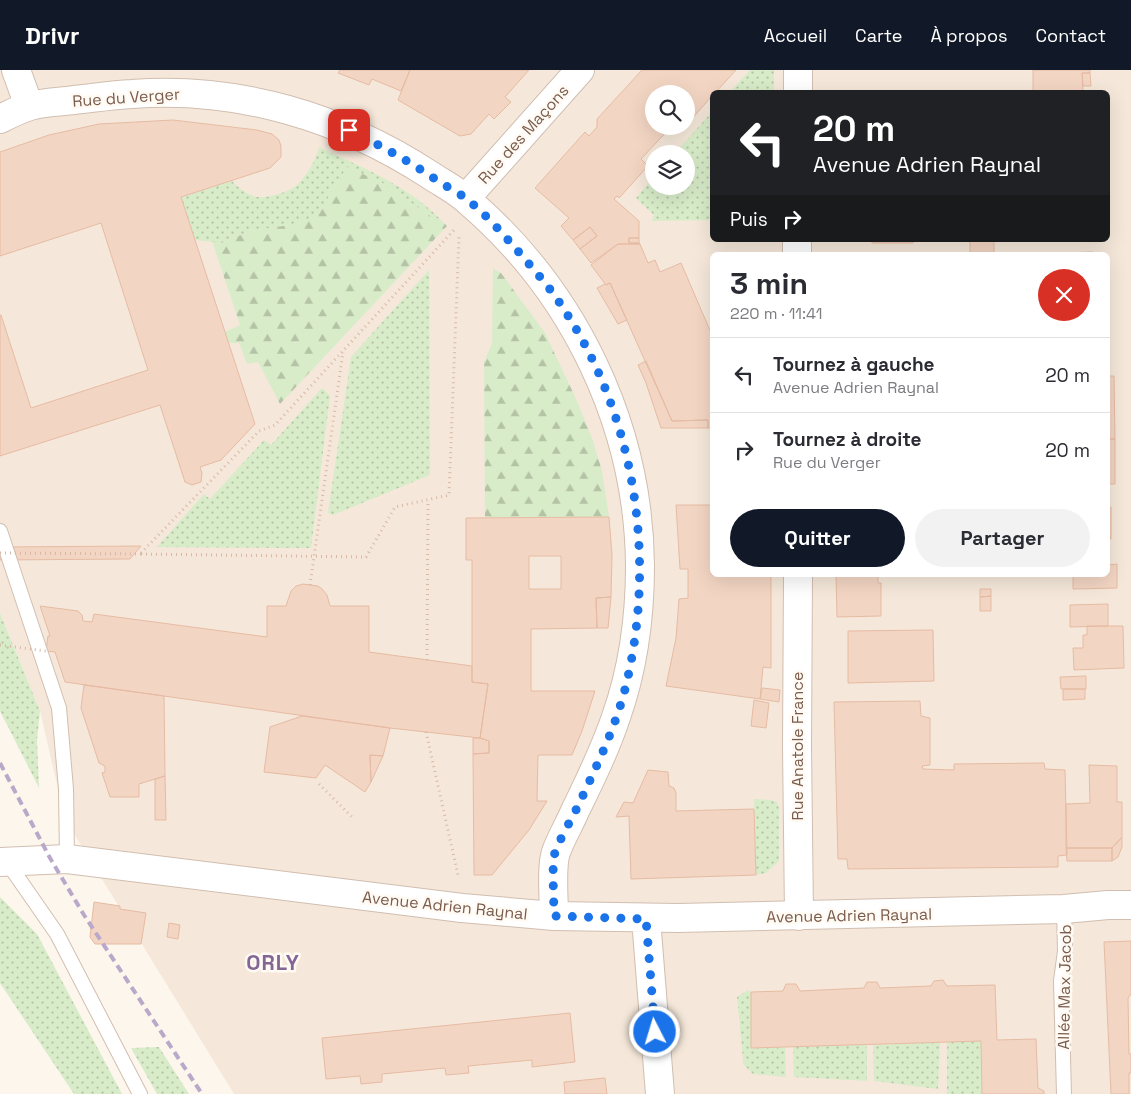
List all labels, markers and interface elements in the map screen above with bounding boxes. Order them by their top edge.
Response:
text: Drivr [25,20,80,51]
text: Accueil [764,24,827,47]
text: Carte [855,24,902,47]
text: À propos [930,24,1008,47]
text: Contact [1036,24,1106,47]
street label: Rue des Maçons [473,80,573,188]
street label: Rue du Verger [72,83,181,112]
map controls [645,85,695,195]
button: search [645,85,695,135]
text: 20 m [813,107,895,151]
pin [328,109,370,151]
icon: left [730,110,795,175]
icon: arrive [335,116,363,144]
button: layers [645,145,695,195]
text: Avenue Adrien Raynal [813,150,1041,178]
icon: right [778,205,806,233]
text: Puis [730,207,768,232]
text: 3 min [730,264,808,303]
button: close [1038,269,1090,321]
text: 220 m · 11:41 [730,303,822,324]
text: Tournez à gauche [773,352,935,377]
icon: left [730,361,758,389]
text: 20 m [1045,363,1090,388]
text: Avenue Adrien Raynal [773,377,939,398]
text: Tournez à droite [773,427,922,452]
icon: right [730,436,758,464]
text: 20 m [1045,438,1090,463]
text: Rue du Verger [773,452,881,473]
button: Quitter [730,509,905,567]
button: Partager [915,509,1090,567]
street label: Rue Anatole France [787,672,808,820]
street label: Avenue Adrien Raynal [361,886,529,925]
street label: Avenue Adrien Raynal [766,904,932,927]
street label: Allée Max Jacob [1053,924,1076,1050]
district label: ORLY [246,949,300,976]
position arrow [628,1005,680,1057]

